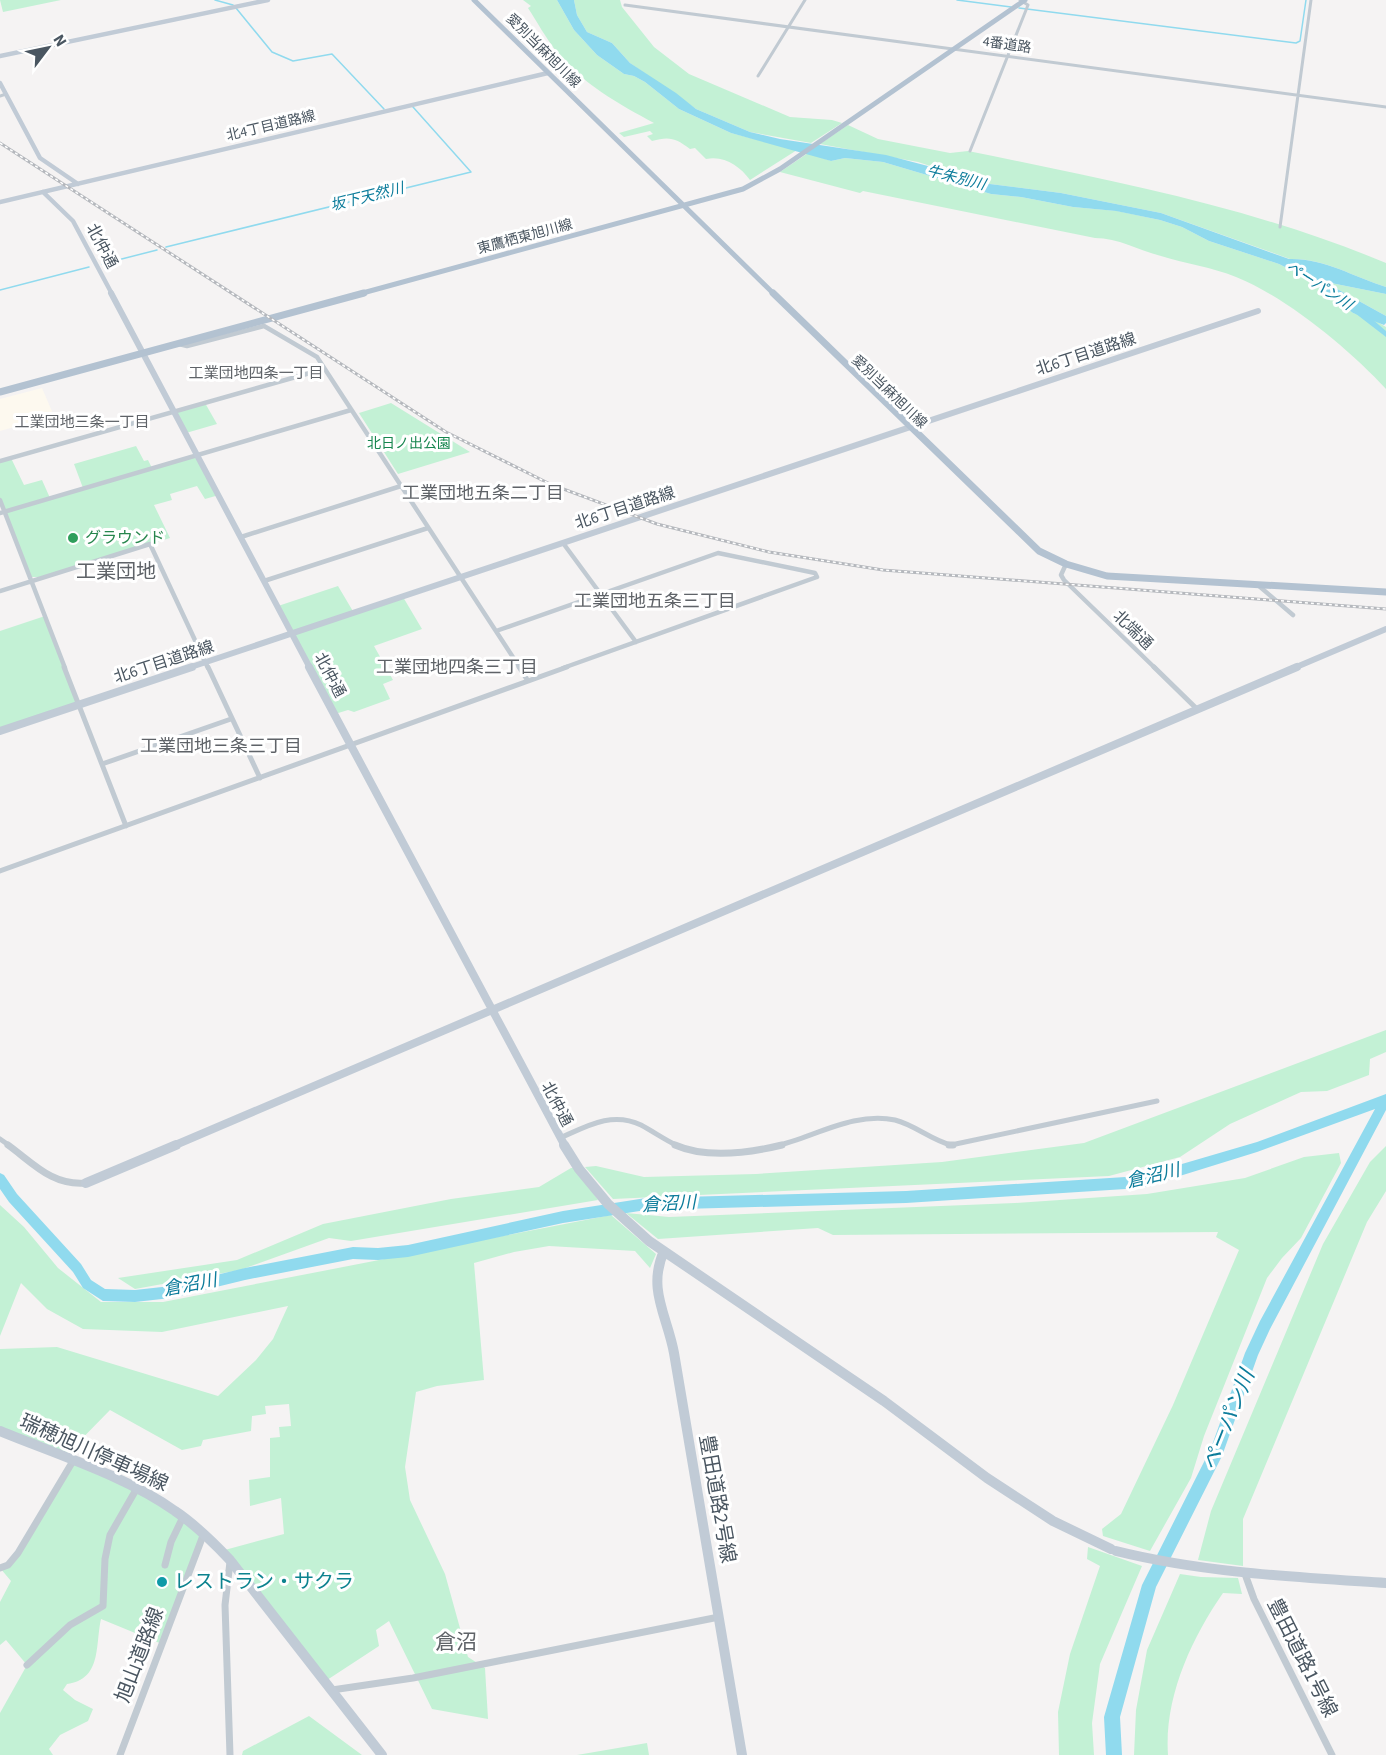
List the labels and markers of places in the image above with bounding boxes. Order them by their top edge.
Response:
place label: グラウンド [85,527,165,549]
marker: グラウンド [66,531,80,545]
place label: レストラン・サクラ [174,1568,354,1596]
marker: レストラン・サクラ [155,1575,169,1589]

